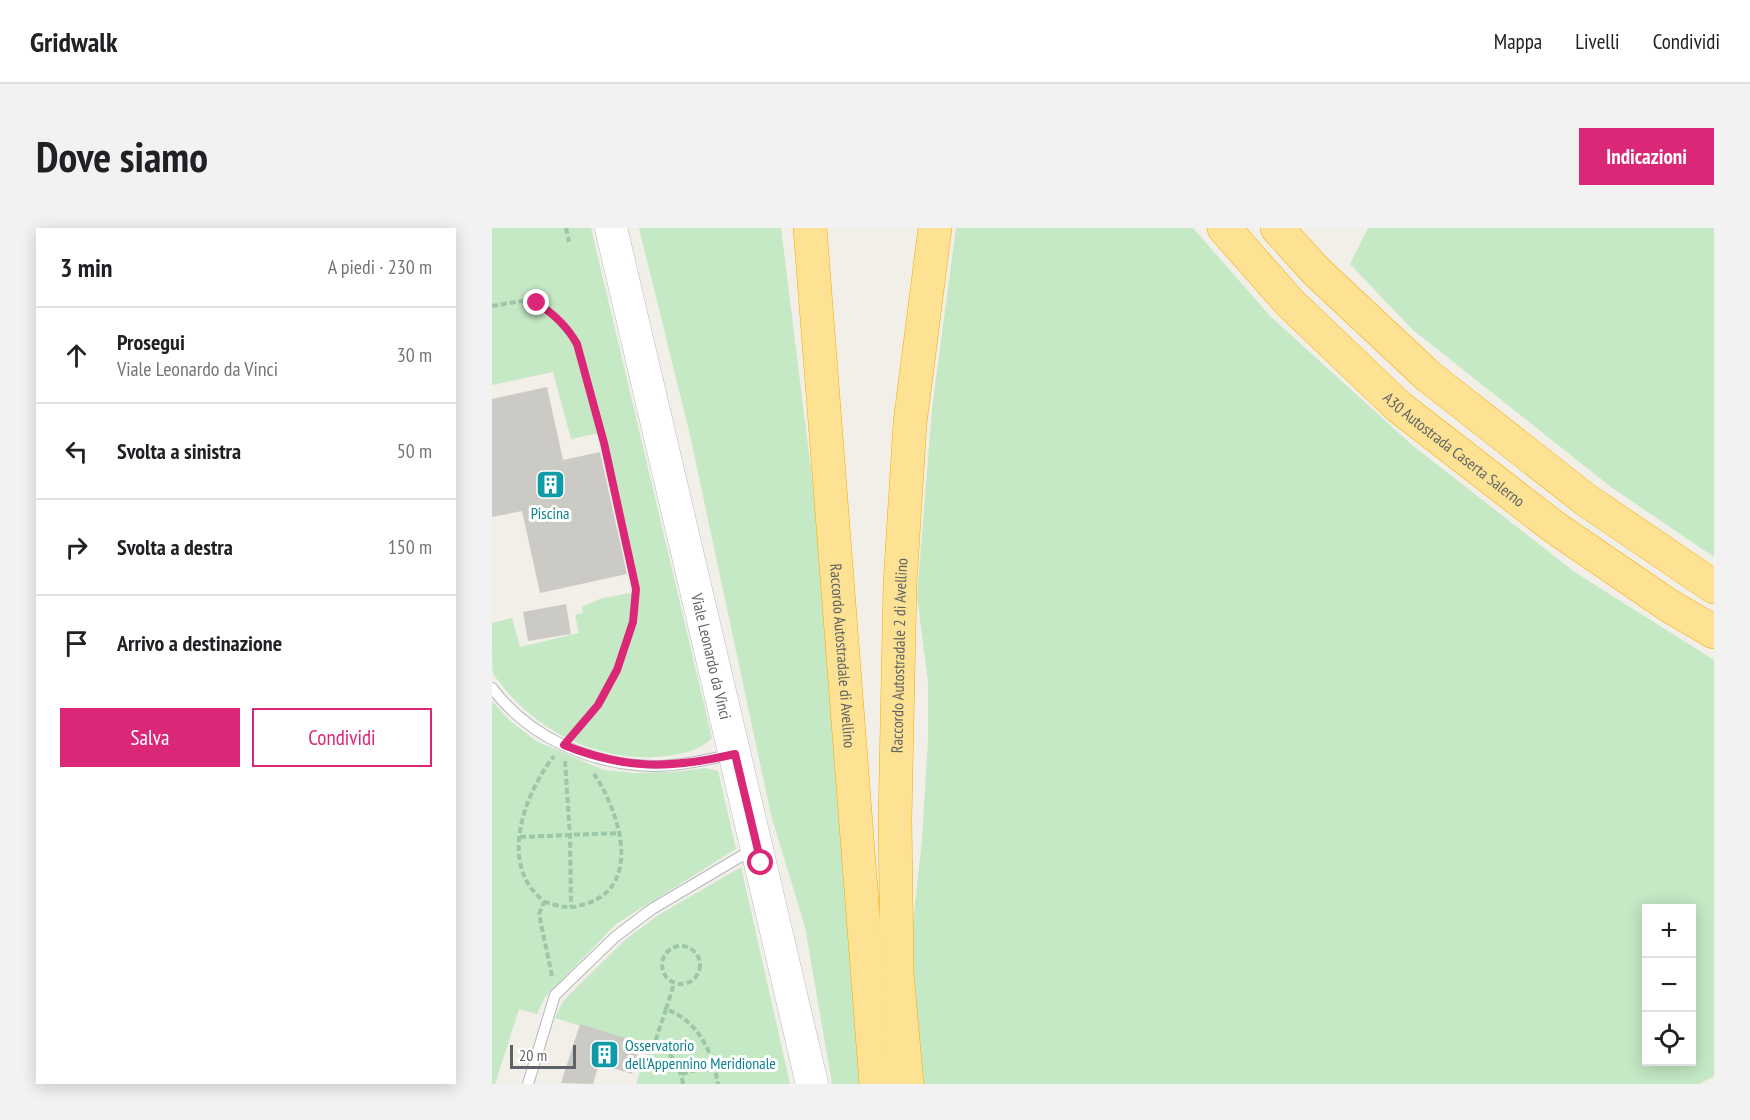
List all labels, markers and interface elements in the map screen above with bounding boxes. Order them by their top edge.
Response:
text: Gridwalk [30,23,118,60]
text: Mappa [1494,28,1542,55]
text: Livelli [1575,28,1620,55]
text: Condividi [1653,28,1720,55]
button: Indicazioni [1579,128,1714,185]
text: Dove siamo [36,129,208,184]
text: 3 min [60,251,113,284]
text: A piedi · 230 m [328,254,432,280]
route end [523,289,549,315]
text: Prosegui [117,328,185,356]
icon: ahead [60,339,93,372]
text: 30 m [397,342,432,368]
text: Viale Leonardo da Vinci [117,356,278,382]
street label: A30 Autostrada Caserta Salerno [1379,387,1529,511]
icon: left [60,435,93,468]
text: Svolta a sinistra [117,437,241,465]
text: 50 m [397,438,432,464]
building icon: Piscina [534,469,566,501]
place label: Piscina [531,503,569,523]
icon: right [60,531,93,564]
text: Svolta a destra [117,533,233,561]
text: 150 m [388,534,432,560]
street label: Raccordo Autostradale 2 di Avellino [886,557,912,753]
street label: Raccordo Autostradale di Avellino [826,563,860,749]
street label: Viale Leonardo da Vinci [687,590,736,721]
icon: arrive [60,627,93,660]
text: Arrivo a destinazione [117,629,282,657]
button: Salva [60,708,240,767]
button: Condividi [252,708,432,767]
route start [747,849,773,875]
map controls [1642,904,1696,1066]
button: + [1642,904,1696,958]
button: − [1642,958,1696,1012]
button: locate [1642,1012,1696,1066]
place label: Osservatorio dell'Appennino Meridionale [625,1035,776,1073]
building icon: Osservatorio dell'Appennino Meridionale [588,1038,620,1070]
scale bar [510,1042,576,1070]
text: 20 m [519,1045,547,1065]

